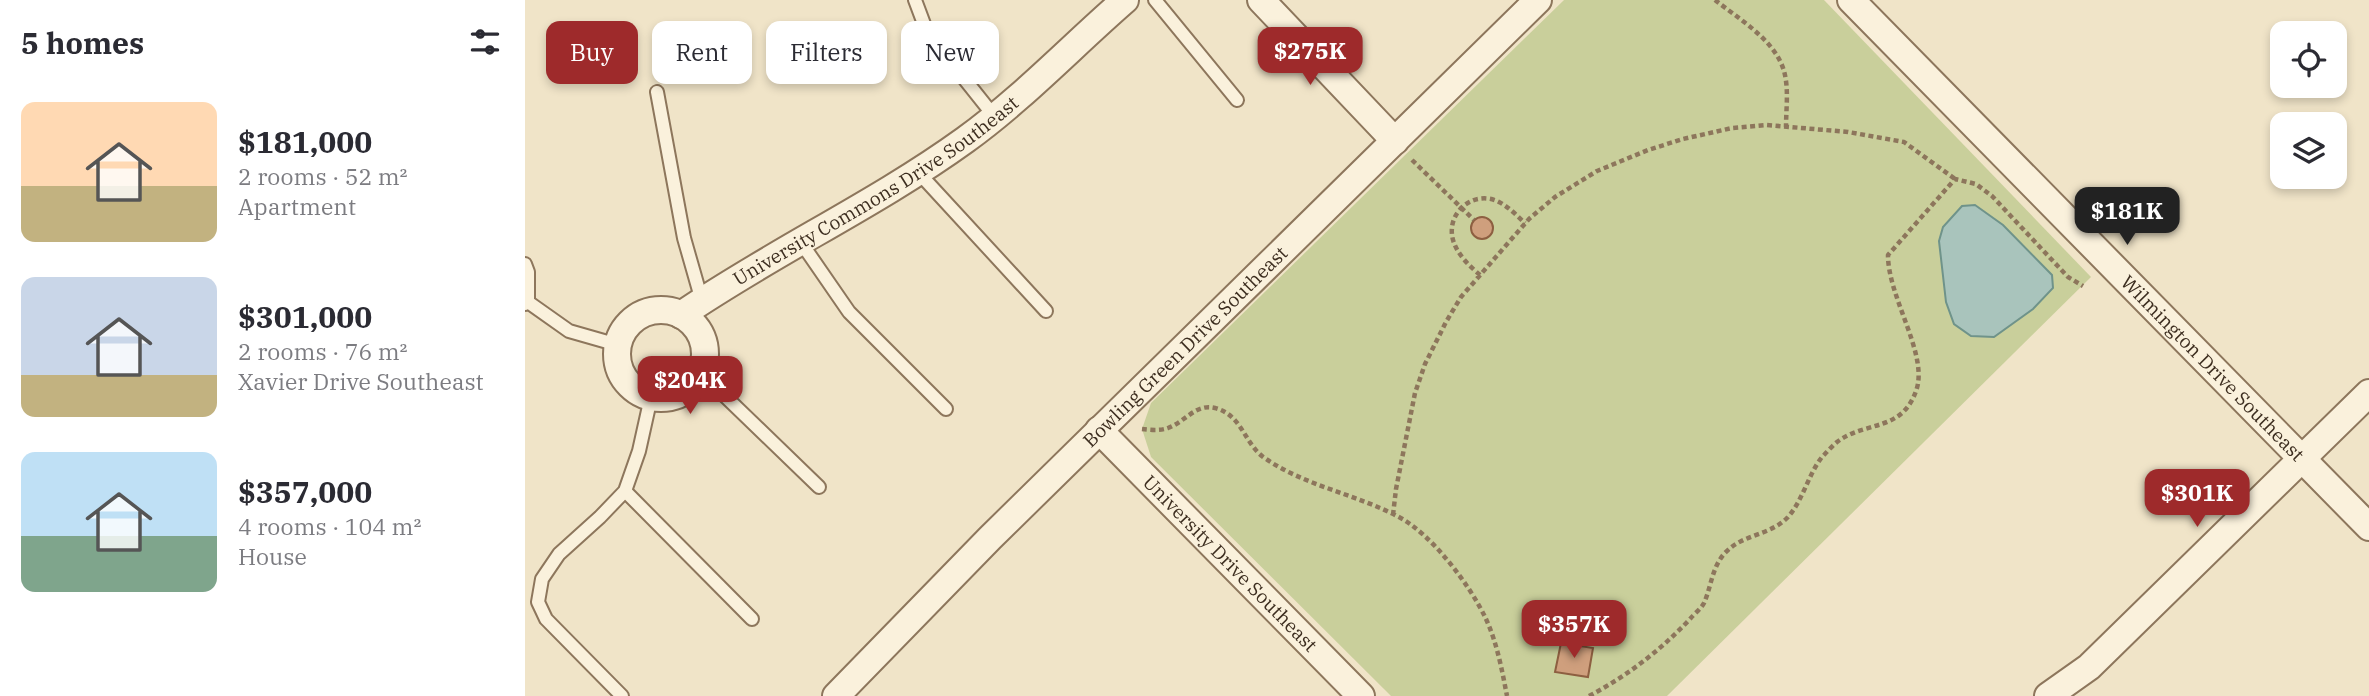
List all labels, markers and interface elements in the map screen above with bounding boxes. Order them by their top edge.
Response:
chip: Buy [546,21,638,84]
chip: Rent [652,21,752,84]
chip: Filters [766,21,887,84]
chip: New [901,21,999,84]
map controls [2270,21,2347,189]
button: locate [2270,21,2347,98]
text: 5 homes [21,23,144,62]
icon: filters [466,23,504,61]
pin: $275K [1261,28,1359,87]
text: $275K [1274,35,1346,65]
street label: University Commons Drive Southeast [728,91,1023,291]
button: layers [2270,112,2347,189]
text: $181,000 [238,122,372,161]
icon: home [77,130,161,214]
text: 2 rooms · 52 m² [238,161,408,191]
pin: $181K [2078,188,2176,247]
text: Apartment [238,191,356,221]
text: $181K [2091,195,2163,225]
street label: Bowling Green Drive Southeast [1078,241,1293,452]
street label: Wilmington Drive Southeast [2116,270,2310,466]
text: $301,000 [238,297,372,336]
icon: home [77,305,161,389]
text: 2 rooms · 76 m² [238,336,408,366]
pin: $204K [641,356,739,416]
text: $204K [654,364,726,394]
text: Xavier Drive Southeast [238,366,484,396]
street label: University Drive Southeast [1138,470,1323,657]
pin: $301K [2148,470,2246,529]
text: $357,000 [238,472,372,511]
text: $301K [2161,477,2233,507]
icon: home [77,480,161,564]
text: 4 rooms · 104 m² [238,511,421,541]
text: House [238,541,307,571]
pin: $357K [1525,600,1623,660]
text: $357K [1538,608,1610,638]

